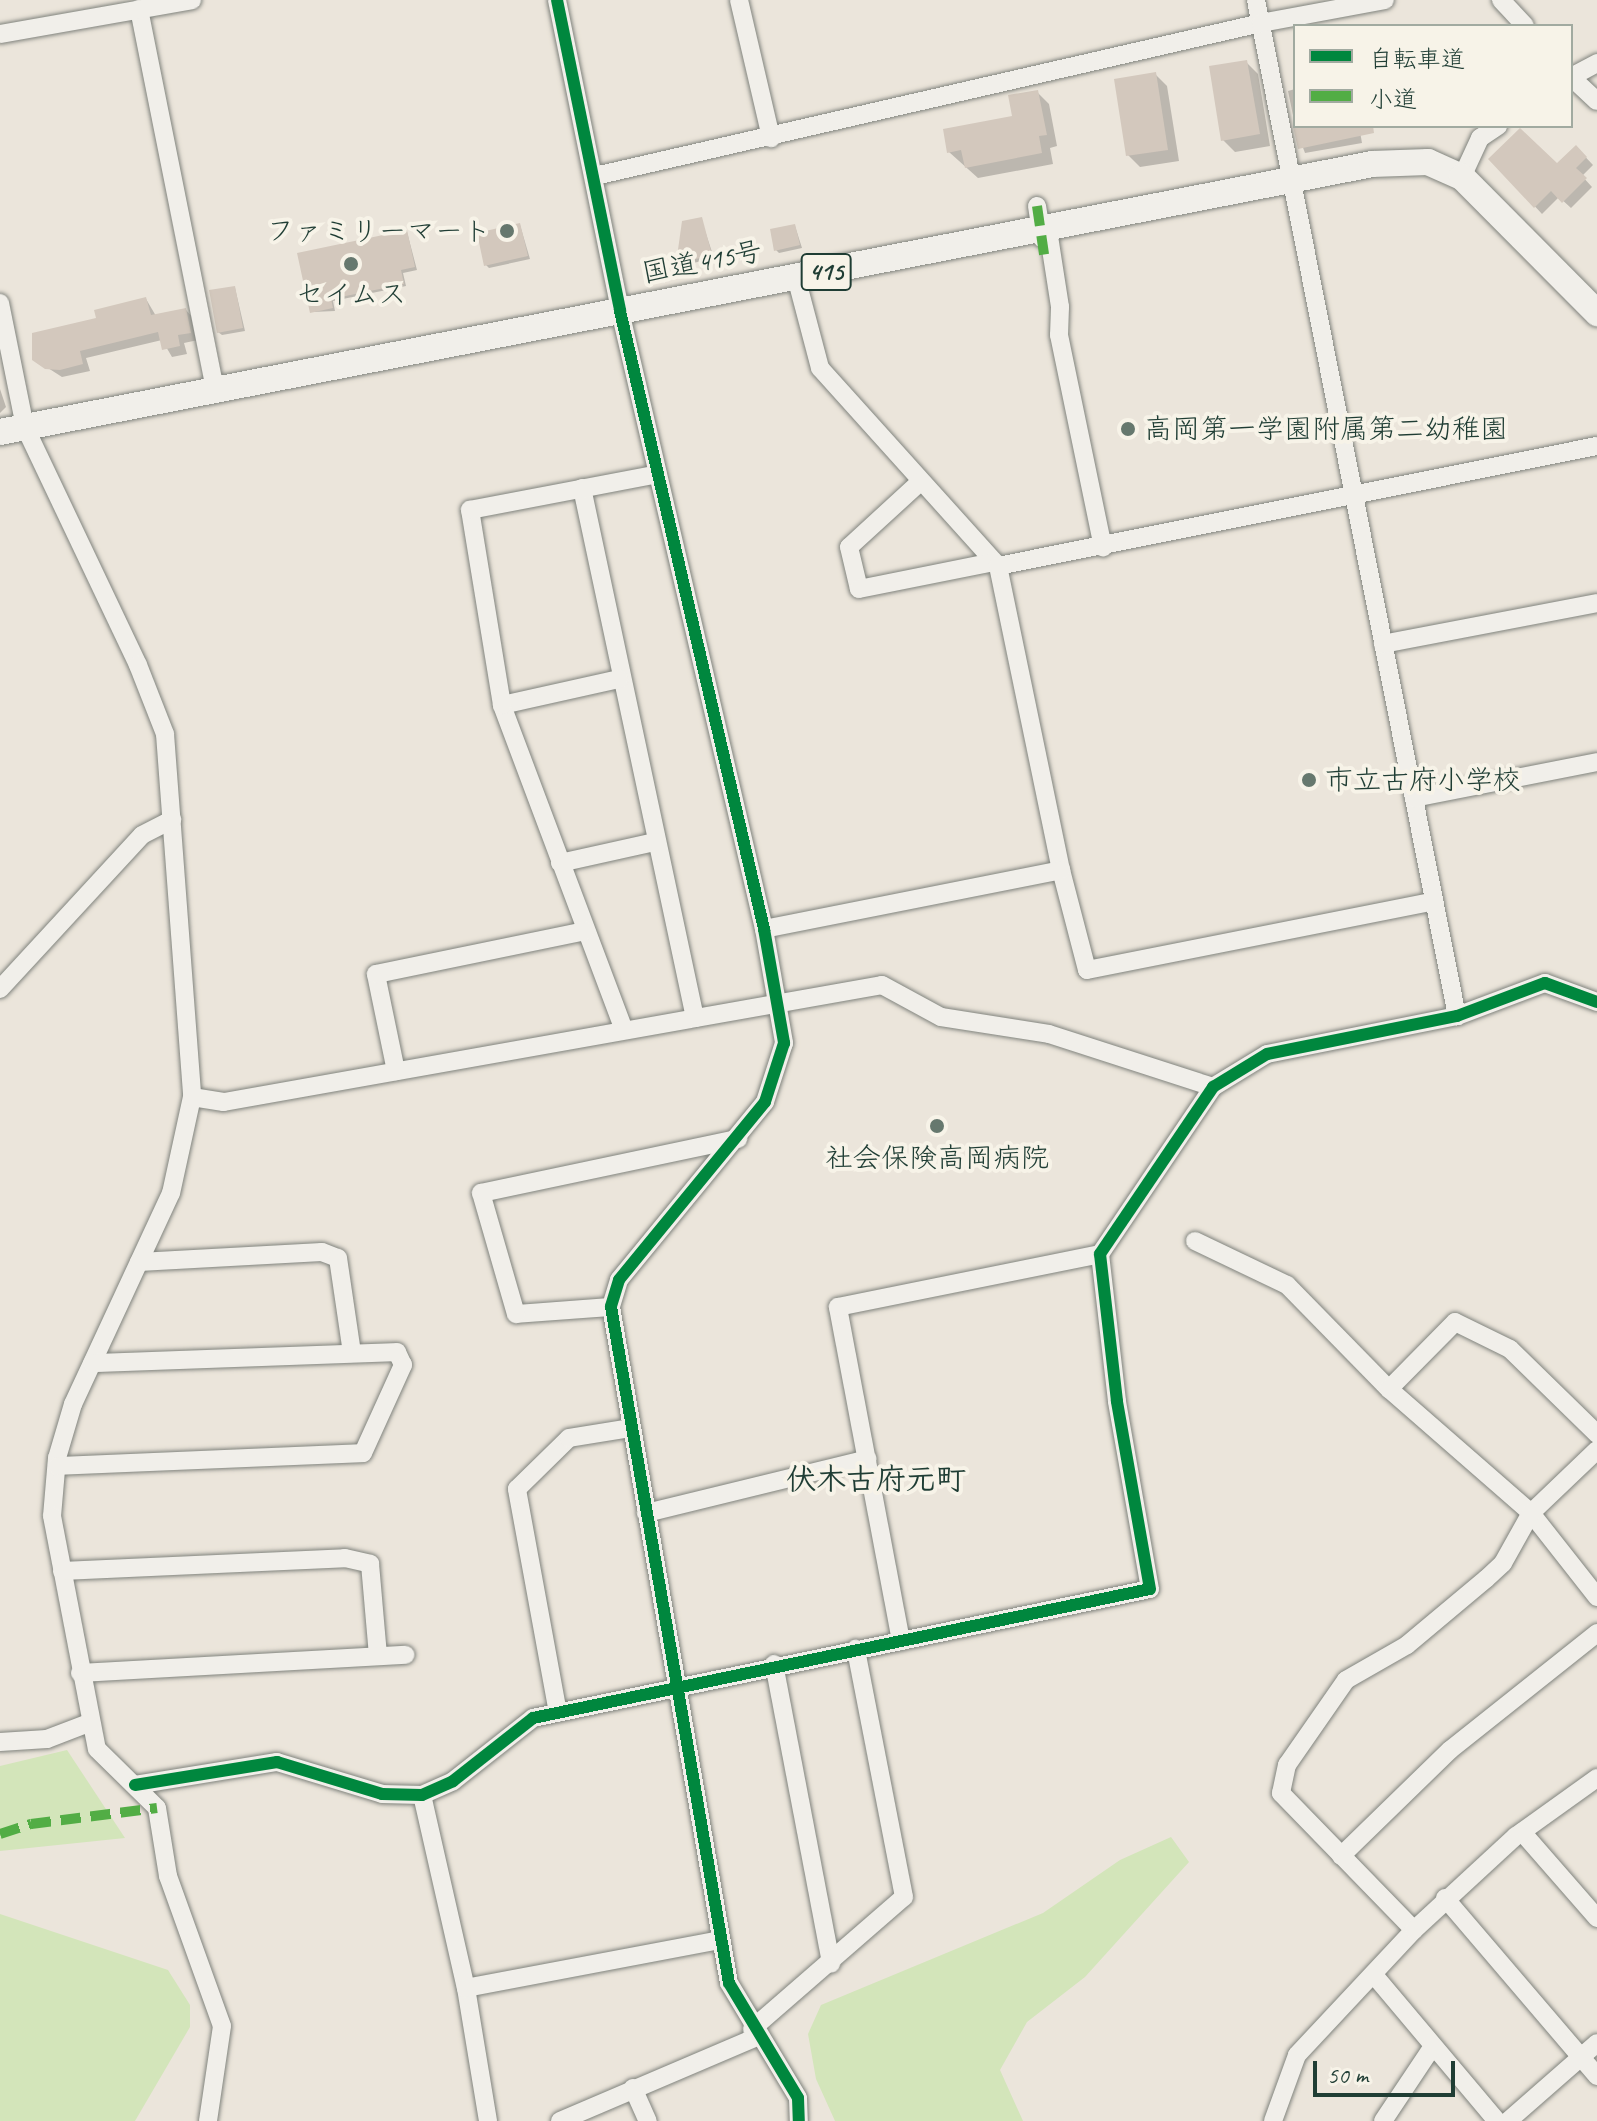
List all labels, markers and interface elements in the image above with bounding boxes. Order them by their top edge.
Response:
legend [1293,24,1573,128]
text: 自転車道 [1369,44,1465,74]
text: 小道 [1369,84,1417,114]
place label: ファミリーマート [267,214,491,248]
marker: ファミリーマート [498,222,516,240]
street label: 国道415号 [639,234,765,290]
road number: 415 [800,250,852,294]
marker: セイムス [342,255,360,273]
place label: セイムス [295,277,407,311]
place label: 高岡第一学園附属第二幼稚園 [1144,412,1508,446]
marker: 高岡第一学園附属第二幼稚園 [1119,420,1137,438]
place label: 市立古府小学校 [1325,763,1521,797]
marker: 市立古府小学校 [1300,771,1318,789]
marker: 社会保険高岡病院 [926,1115,948,1137]
place label: 社会保険高岡病院 [825,1141,1049,1175]
district label: 伏木古府元町 [786,1461,966,1497]
scale bar [1317,2045,1459,2095]
text: 50 m [1327,2060,1368,2090]

